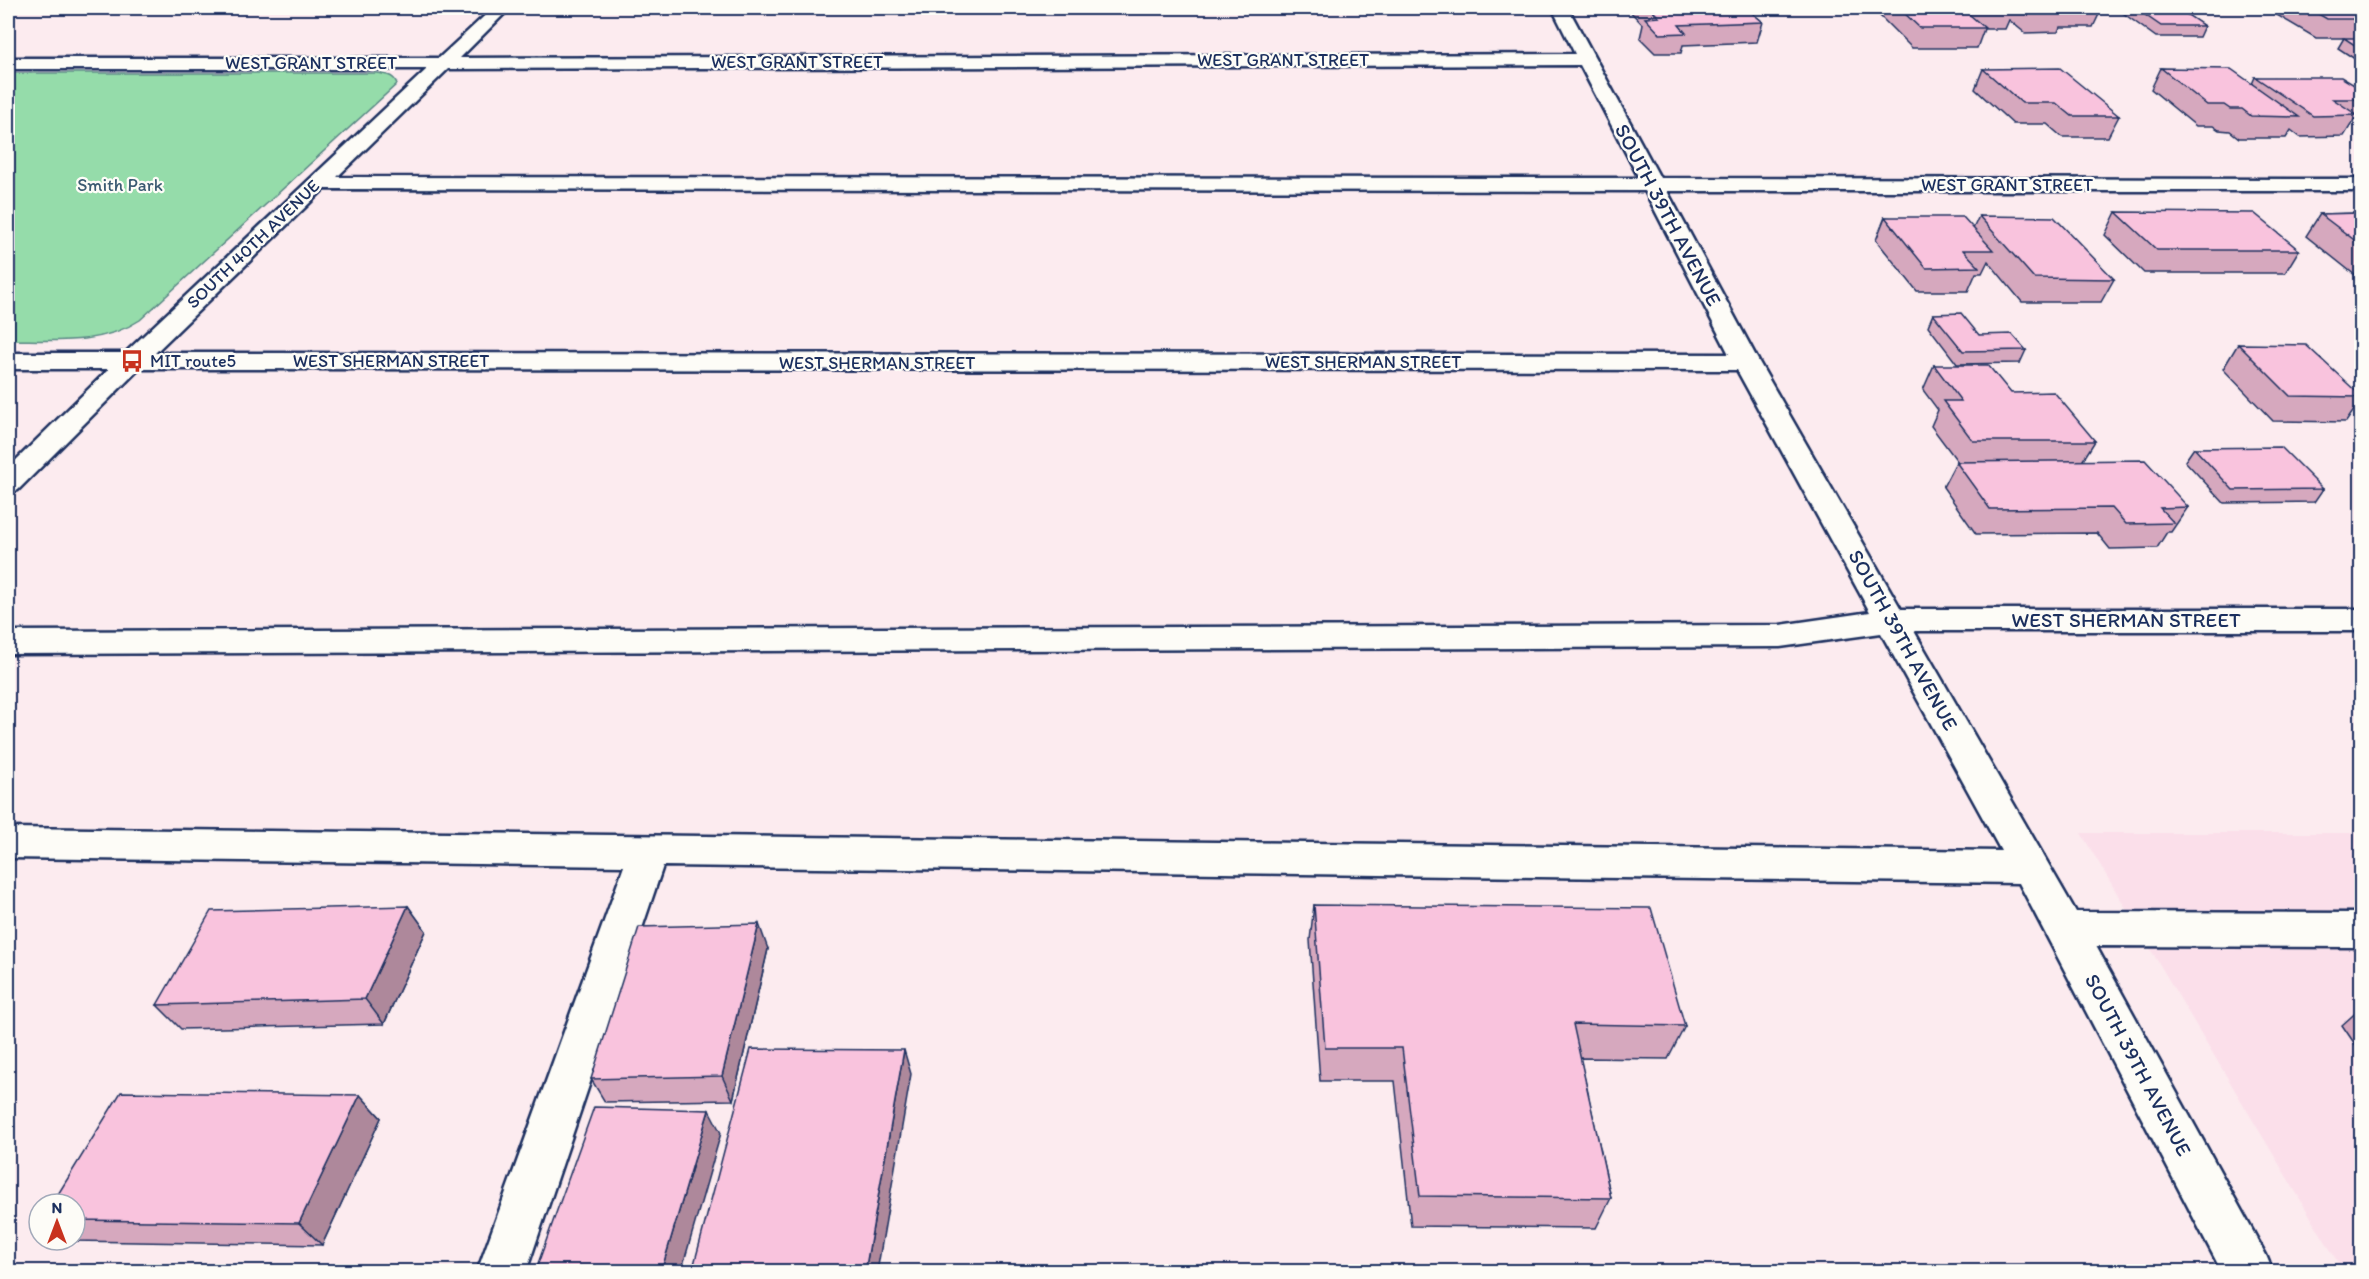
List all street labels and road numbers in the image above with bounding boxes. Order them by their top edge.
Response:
street label: WEST GRANT STREET [1197,49,1369,71]
street label: WEST GRANT STREET [711,51,883,73]
street label: WEST GRANT STREET [225,52,397,74]
street label: SOUTH 39TH AVENUE [1610,119,1727,310]
street label: WEST GRANT STREET [1921,174,2093,196]
street label: SOUTH 40TH AVENUE [182,175,324,313]
street label: WEST SHERMAN STREET [293,350,489,372]
street label: WEST SHERMAN STREET [1265,351,1461,373]
street label: WEST SHERMAN STREET [779,352,975,374]
street label: SOUTH 39TH AVENUE [1843,545,1964,734]
street label: WEST SHERMAN STREET [2011,607,2241,632]
street label: SOUTH 39TH AVENUE [2080,969,2197,1160]

